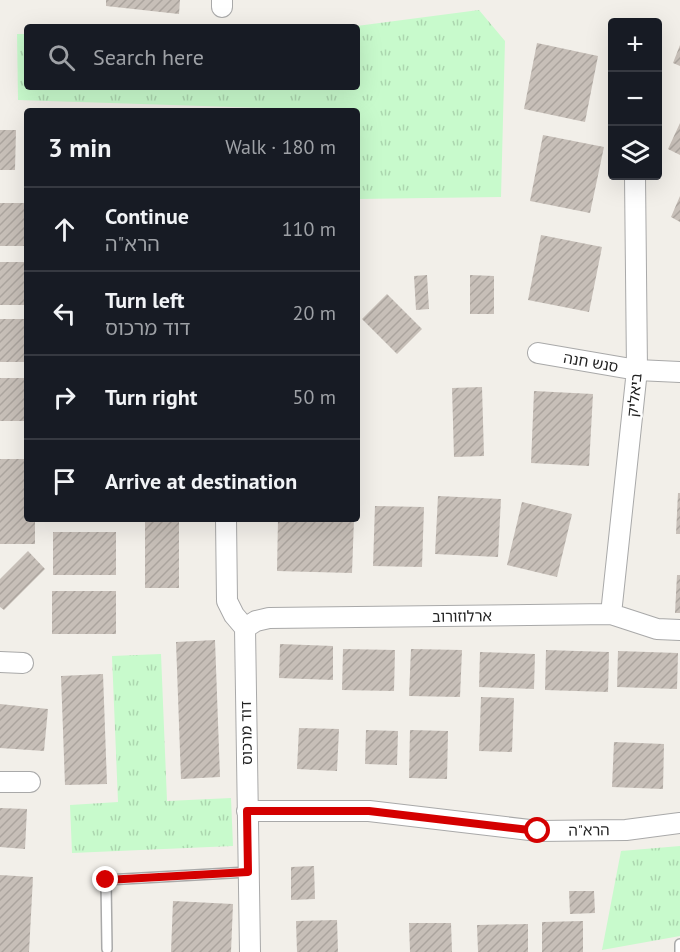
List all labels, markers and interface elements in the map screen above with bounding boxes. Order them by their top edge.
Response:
map controls [608,18,662,180]
button: + [608,18,662,72]
search box [24,24,360,90]
icon: search [45,41,78,74]
text: Search here [93,43,204,71]
button: − [608,72,662,126]
button: layers [608,126,662,180]
text: 3 min [48,131,111,164]
text: Walk · 180 m [225,134,336,160]
text: Continue [105,202,189,230]
icon: ahead [48,213,81,246]
text: 110 m [282,216,336,242]
text: הרא"ה [105,231,160,257]
text: Turn left [105,286,185,314]
icon: left [48,297,81,330]
text: 20 m [293,300,336,326]
text: דוד מרכוס [105,315,190,341]
street label: סנש חנה [562,348,620,376]
street label: ביאליק [622,372,646,418]
icon: right [48,381,81,414]
text: Turn right [105,383,197,411]
text: 50 m [293,384,336,410]
icon: arrive [48,465,81,498]
text: Arrive at destination [105,467,297,495]
street label: ארלוזורוב [432,606,492,626]
street label: דוד מרכוס [236,701,256,765]
route start [524,817,550,843]
street label: הרא"ה [568,820,610,840]
route end [92,866,118,892]

